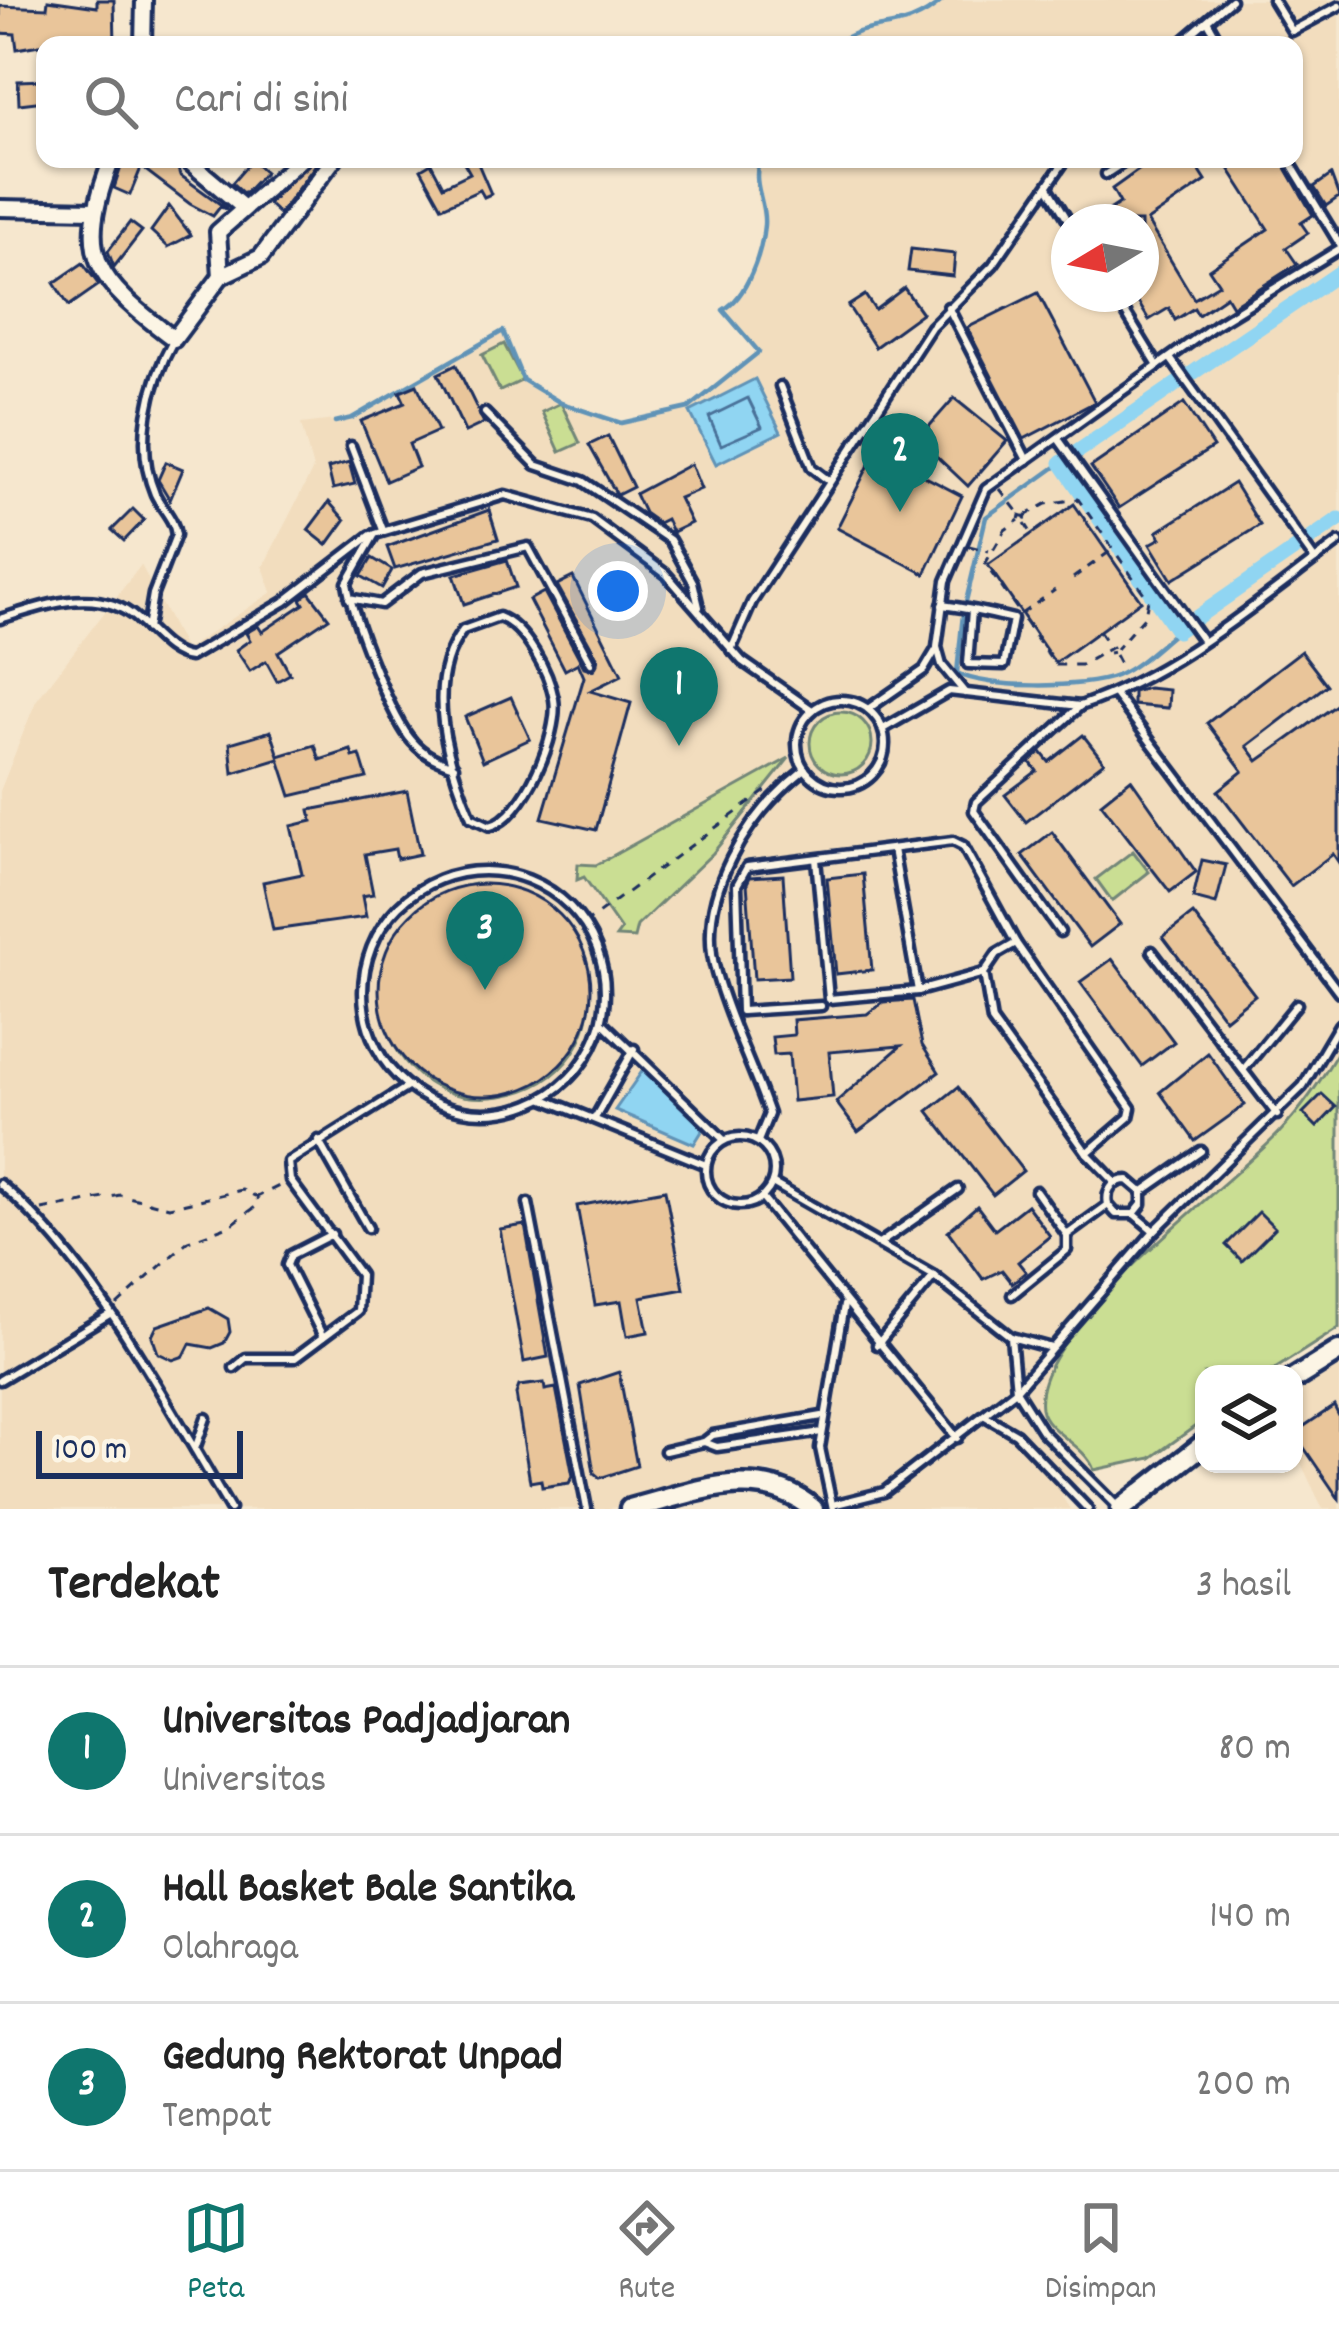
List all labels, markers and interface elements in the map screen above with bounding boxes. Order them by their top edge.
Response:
search box [36,36,1303,168]
icon: search [78,69,144,135]
text: Cari di sini [174,70,348,134]
north arrow [1051,204,1159,312]
pin: 2 [861,413,939,512]
your location [588,561,648,621]
pin: 1 [640,647,718,746]
pin: 3 [446,891,524,990]
map controls [1195,1365,1303,1473]
button: layers [1195,1365,1303,1473]
scale bar [36,1425,243,1478]
text: 100 m [54,1428,127,1475]
text: Terdekat [48,1551,220,1623]
text: 3 hasil [1196,1560,1291,1615]
text: Universitas Padjadjaran [162,1691,570,1755]
text: 1 [83,1723,91,1778]
text: 80 m [1218,1723,1291,1778]
text: Universitas [162,1755,327,1810]
text: Hall Basket Bale Santika [162,1859,574,1923]
text: 2 [78,1891,96,1946]
text: 140 m [1209,1891,1291,1946]
text: Olahraga [162,1923,298,1978]
text: Gedung Rektorat Unpad [162,2027,563,2091]
text: 3 [78,2059,96,2114]
text: 200 m [1196,2059,1291,2114]
text: Tempat [162,2091,272,2146]
tab: Peta [183,2195,249,2314]
tab: Rute [614,2195,680,2314]
tab: Disimpan [1045,2195,1156,2314]

